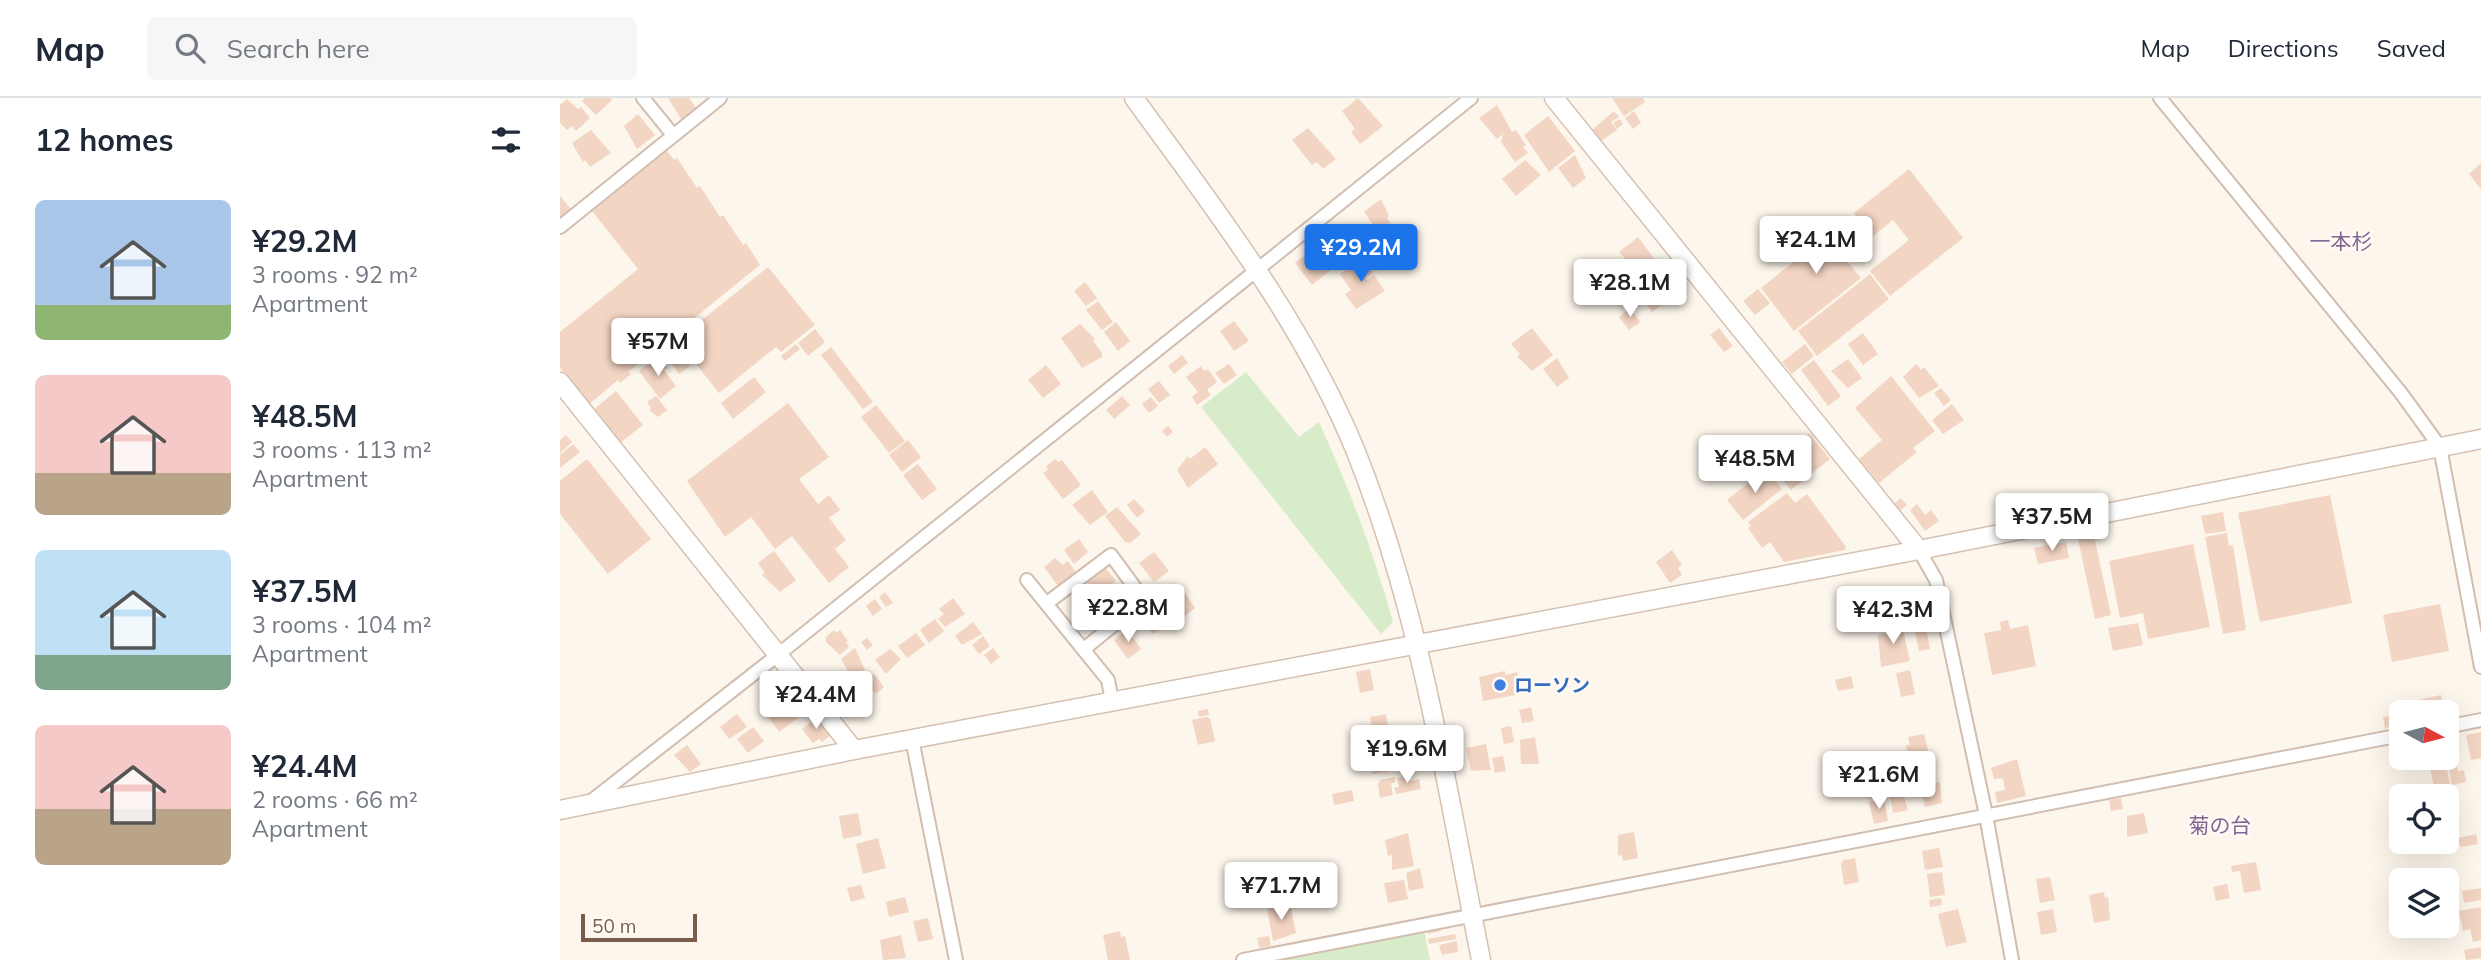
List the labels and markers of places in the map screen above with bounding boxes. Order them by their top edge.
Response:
pin: ¥24.1M [1759,216,1873,276]
pin: ¥29.2M [1304,225,1418,284]
pin: ¥28.1M [1573,260,1687,319]
pin: ¥57M [617,318,699,378]
pin: ¥48.5M [1698,436,1812,495]
pin: ¥37.5M [1995,494,2109,553]
pin: ¥22.8M [1071,584,1185,644]
pin: ¥42.3M [1836,587,1950,646]
pin: ¥24.4M [759,672,873,731]
place label: ローソン [1514,673,1590,697]
marker: ローソン [1492,677,1508,693]
pin: ¥19.6M [1350,726,1464,785]
pin: ¥21.6M [1822,752,1936,811]
pin: ¥71.7M [1224,862,1338,922]

